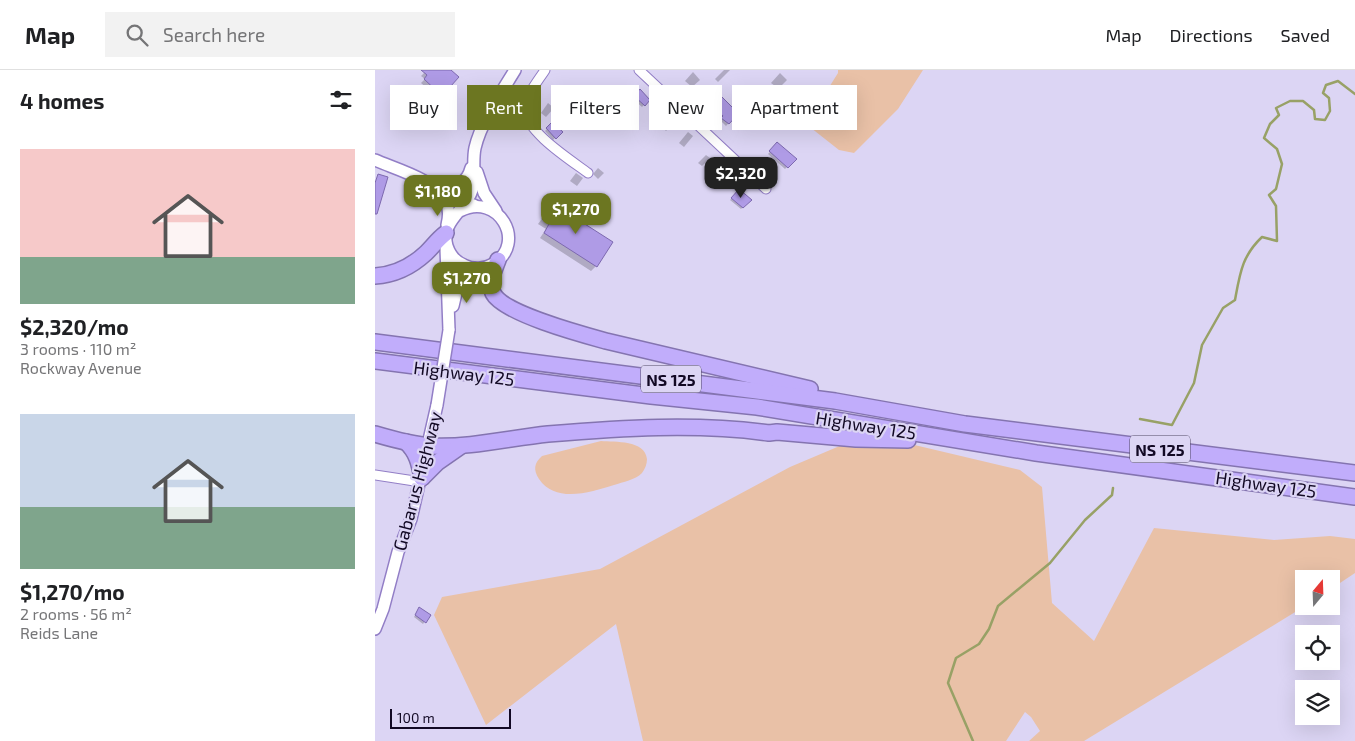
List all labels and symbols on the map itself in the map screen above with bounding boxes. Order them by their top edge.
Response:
pin: $2,320 [700,156,782,199]
pin: $1,180 [397,174,479,217]
pin: $1,270 [535,192,617,235]
pin: $1,270 [426,262,508,304]
street label: Highway 125 [412,356,516,390]
road number: NS 125 [641,366,701,392]
street label: Highway 125 [814,406,918,444]
street label: Gabarus Highway [388,409,446,553]
road number: NS 125 [1130,436,1190,462]
street label: Highway 125 [1214,466,1318,502]
north arrow [1295,570,1340,615]
scale bar [390,706,511,729]

